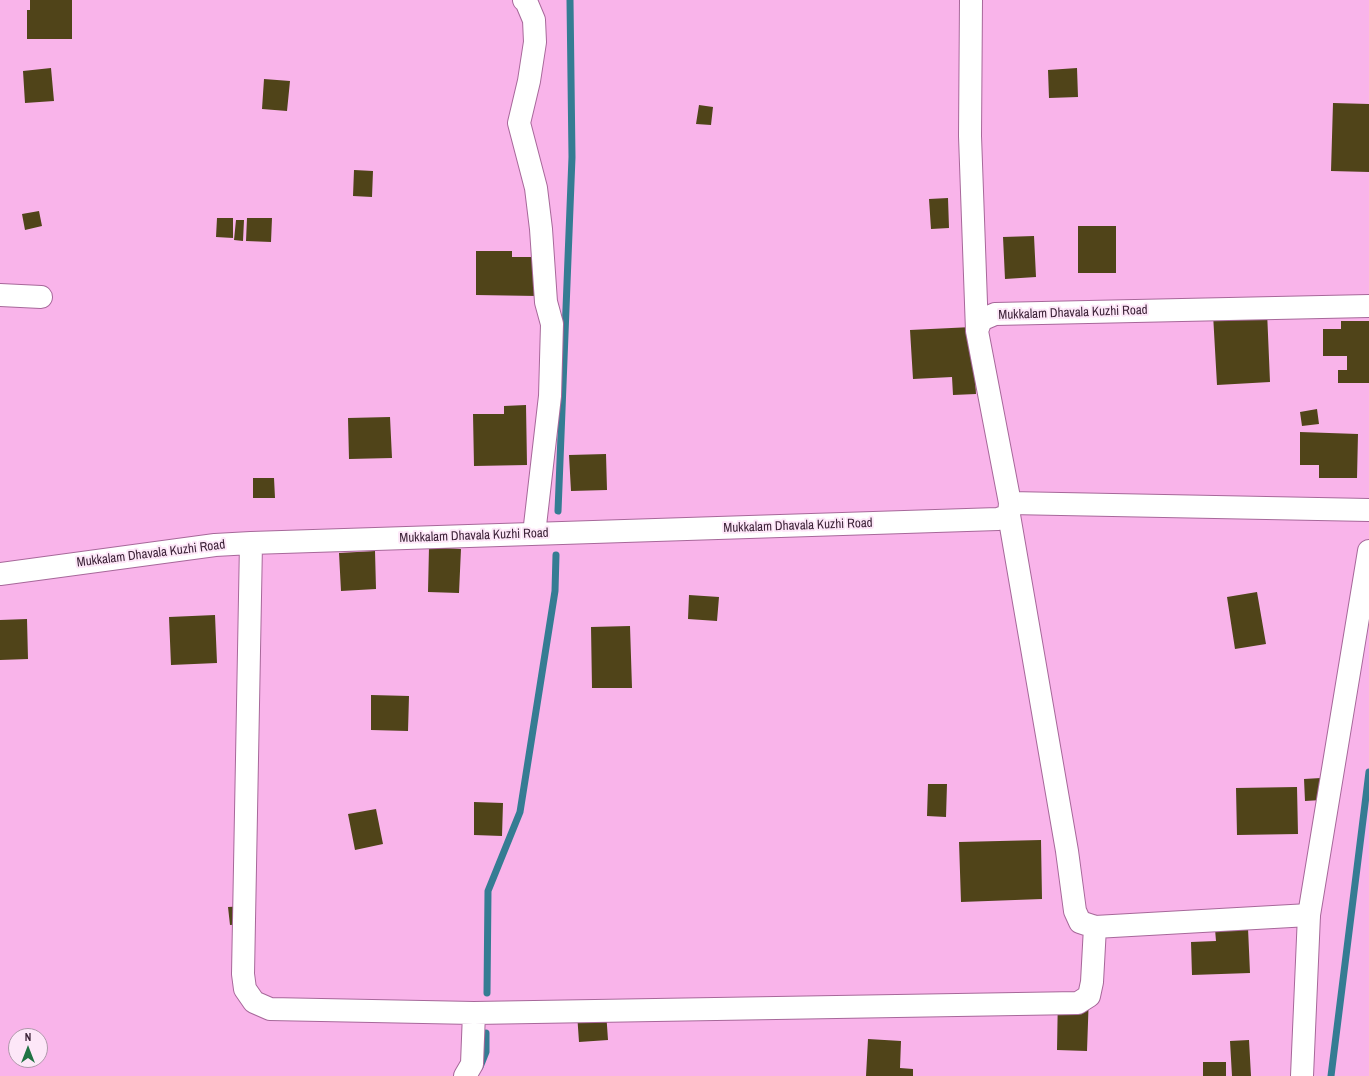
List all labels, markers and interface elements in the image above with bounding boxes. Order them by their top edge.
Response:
street label: Mukkalam Dhavala Kuzhi Road [998,303,1148,323]
street label: Mukkalam Dhavala Kuzhi Road [723,516,873,536]
street label: Mukkalam Dhavala Kuzhi Road [399,526,549,546]
street label: Mukkalam Dhavala Kuzhi Road [76,537,226,571]
north arrow [8,1028,48,1068]
text: N [25,1030,31,1044]

